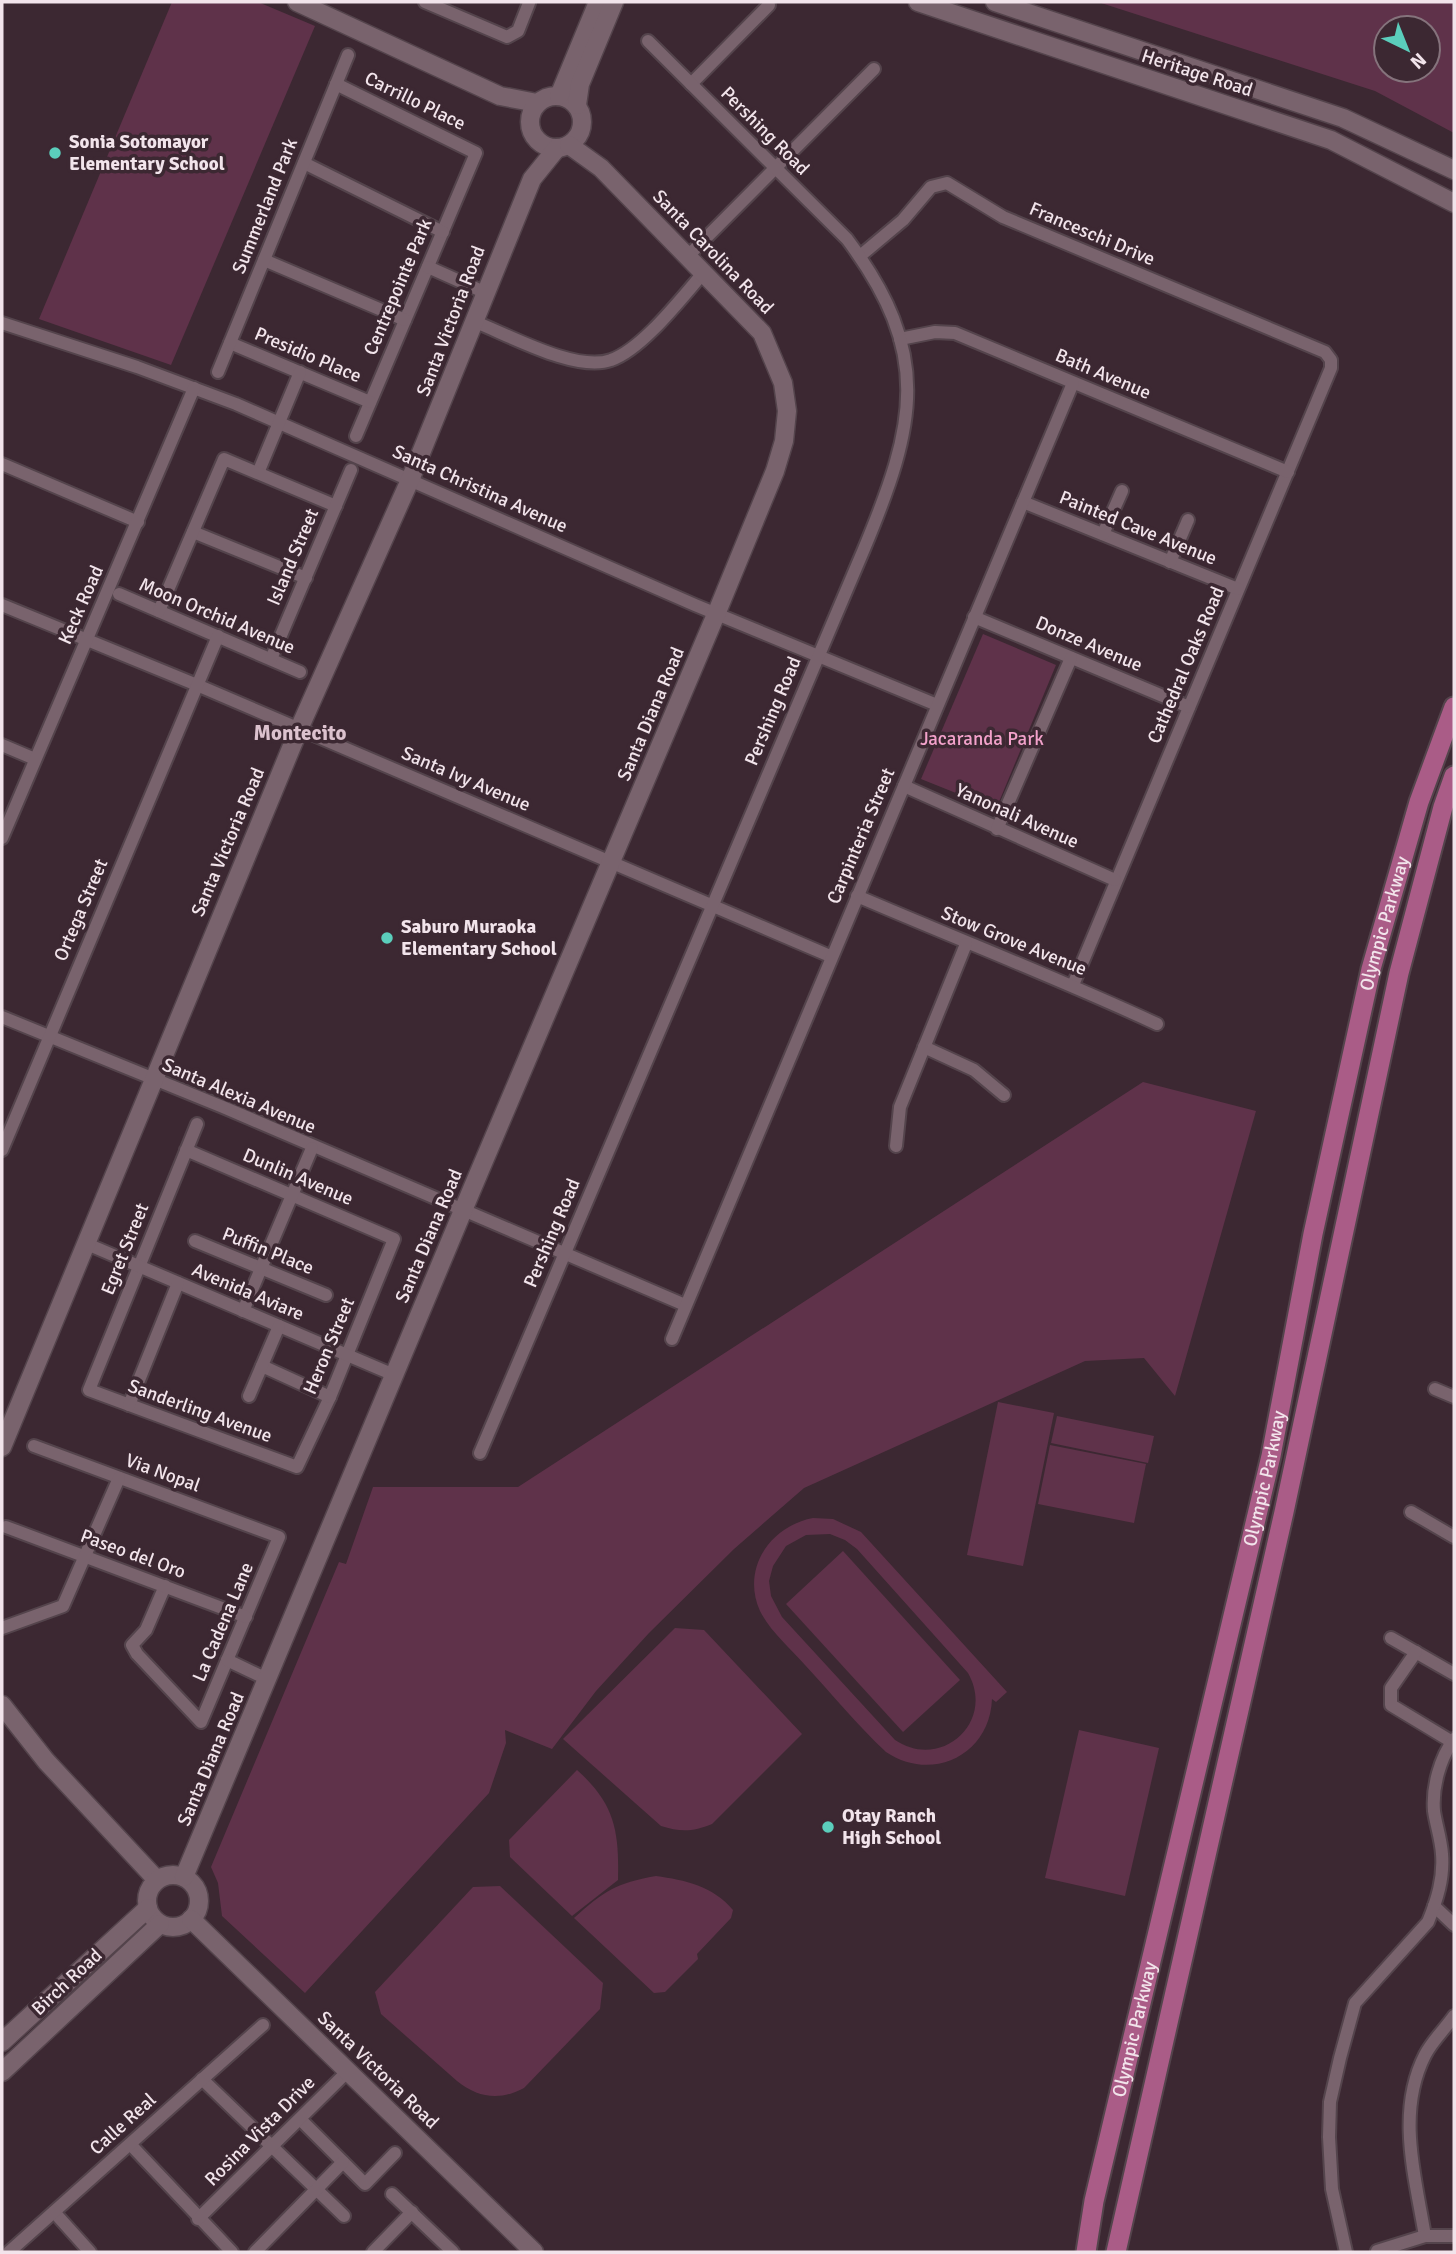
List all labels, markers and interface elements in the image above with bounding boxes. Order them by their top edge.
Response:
north arrow [1372,14,1442,84]
street label: Heritage Road [1138,44,1256,102]
text: N [1405,47,1431,74]
street label: Carrillo Place [361,66,469,136]
street label: Pershing Road [716,82,814,180]
place label: Sonia Sotomayor Elementary School [69,130,225,176]
street label: Summerland Park [227,134,303,277]
marker: Sonia Sotomayor Elementary School [47,145,63,161]
street label: Santa Carolina Road [647,185,779,319]
street label: Franceschi Drive [1026,197,1158,271]
street label: Centrepointe Park [358,215,438,359]
street label: Santa Victoria Road [411,242,491,400]
street label: Presidio Place [251,322,365,388]
street label: Bath Avenue [1052,343,1154,405]
street label: Santa Christina Avenue [389,440,571,538]
street label: Painted Cave Avenue [1056,485,1220,571]
street label: Island Street [262,504,324,609]
street label: Keck Road [53,562,109,648]
street label: Moon Orchid Avenue [135,572,299,660]
street label: Cathedral Oaks Road [1142,583,1230,747]
street label: Donze Avenue [1032,611,1146,677]
street label: Santa Diana Road [612,644,690,784]
street label: Pershing Road [739,653,807,769]
district label: Montecito [253,720,347,746]
park label: Jacaranda Park [920,727,1044,751]
street label: Santa Ivy Avenue [398,741,534,817]
street label: Santa Victoria Road [186,764,270,920]
street label: Carpinteria Street [822,764,901,908]
street label: Yanonali Avenue [951,778,1083,854]
street label: Olympic Parkway [1355,853,1415,993]
street label: Ortega Street [49,855,114,965]
street label: Stow Grove Avenue [938,901,1090,981]
place label: Saburo Muraoka Elementary School [401,915,557,961]
marker: Saburo Muraoka Elementary School [379,930,395,946]
street label: Santa Alexia Avenue [159,1053,319,1139]
street label: Dunlin Avenue [239,1143,357,1211]
street label: Santa Diana Road [390,1166,468,1306]
street label: Pershing Road [518,1175,586,1291]
street label: Egret Street [96,1199,154,1298]
street label: Puffin Place [219,1222,317,1280]
street label: Avenida Aviare [188,1258,308,1326]
street label: Heron Street [298,1294,360,1398]
street label: Sanderling Avenue [125,1374,275,1448]
street label: Olympic Parkway [1238,1408,1291,1549]
street label: Via Nopal [122,1448,204,1498]
street label: Paseo del Oro [77,1524,189,1584]
street label: La Cadena Lane [187,1559,259,1685]
street label: Santa Diana Road [172,1689,250,1829]
place label: Otay Ranch High School [842,1804,941,1850]
marker: Otay Ranch High School [820,1819,836,1835]
street label: Birch Road [27,1943,107,2021]
street label: Olympic Parkway [1107,1959,1163,2100]
street label: Santa Victoria Road [312,2006,444,2134]
street label: Rosina Vista Drive [200,2071,320,2191]
street label: Calle Real [85,2088,161,2160]

